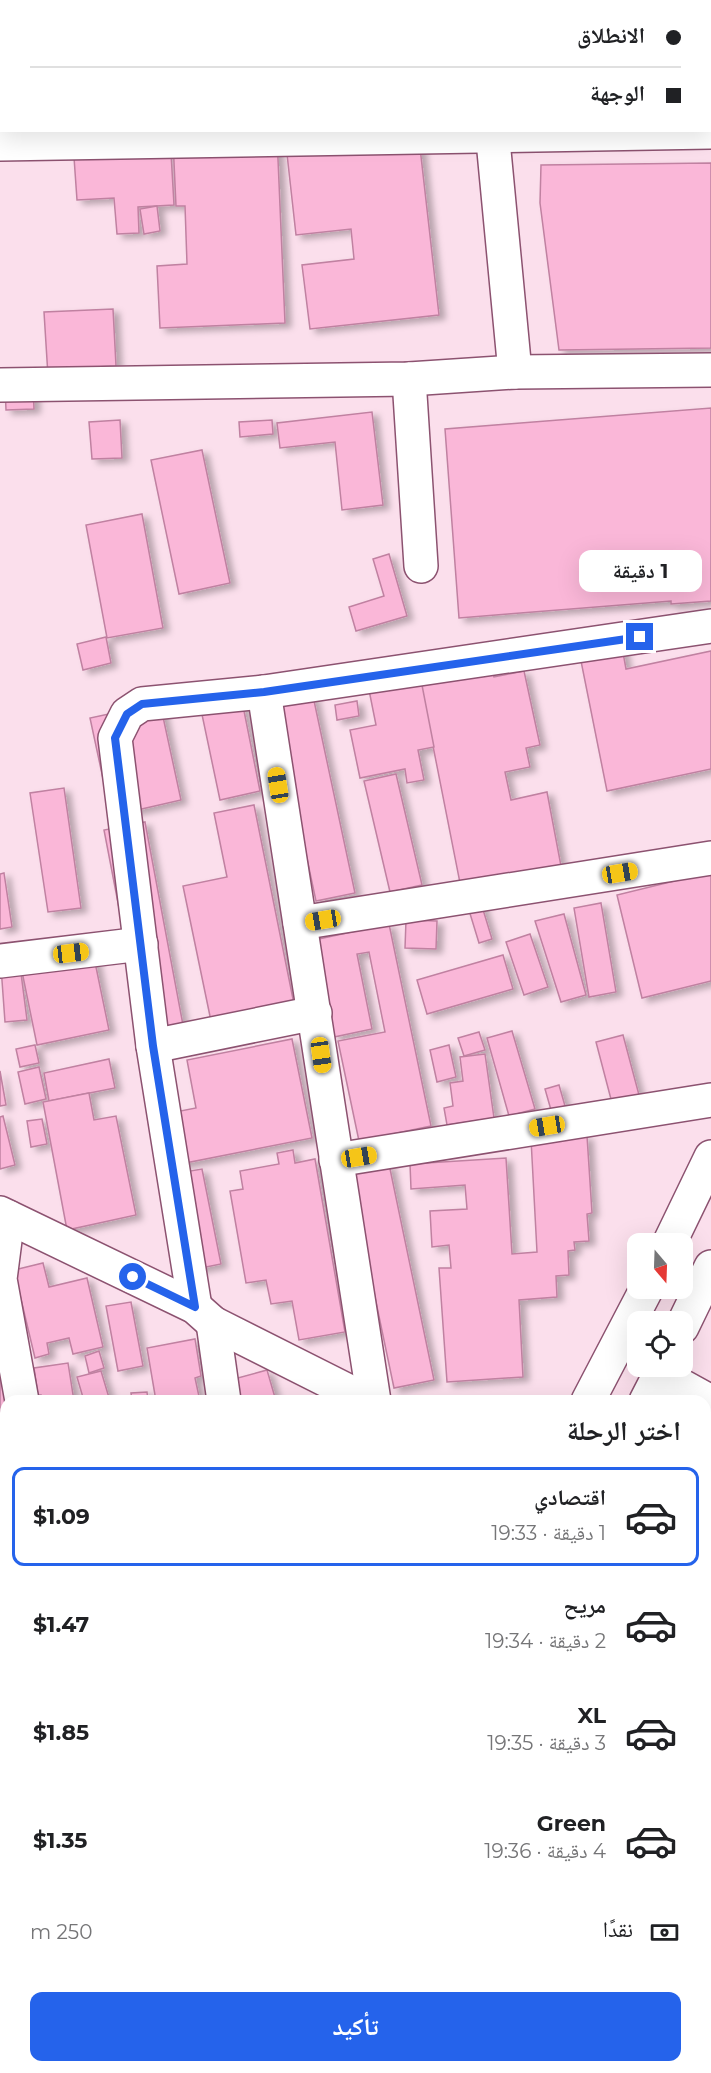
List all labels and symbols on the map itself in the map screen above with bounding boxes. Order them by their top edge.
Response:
callout: 1 دقيقة [578,550,702,592]
route end [626,623,653,650]
car [266,766,290,804]
car [601,861,639,885]
car [304,908,342,932]
car [52,942,90,964]
car [310,1036,332,1074]
car [528,1114,566,1138]
car [340,1145,378,1169]
north arrow [627,1233,693,1299]
route start [119,1263,146,1290]

